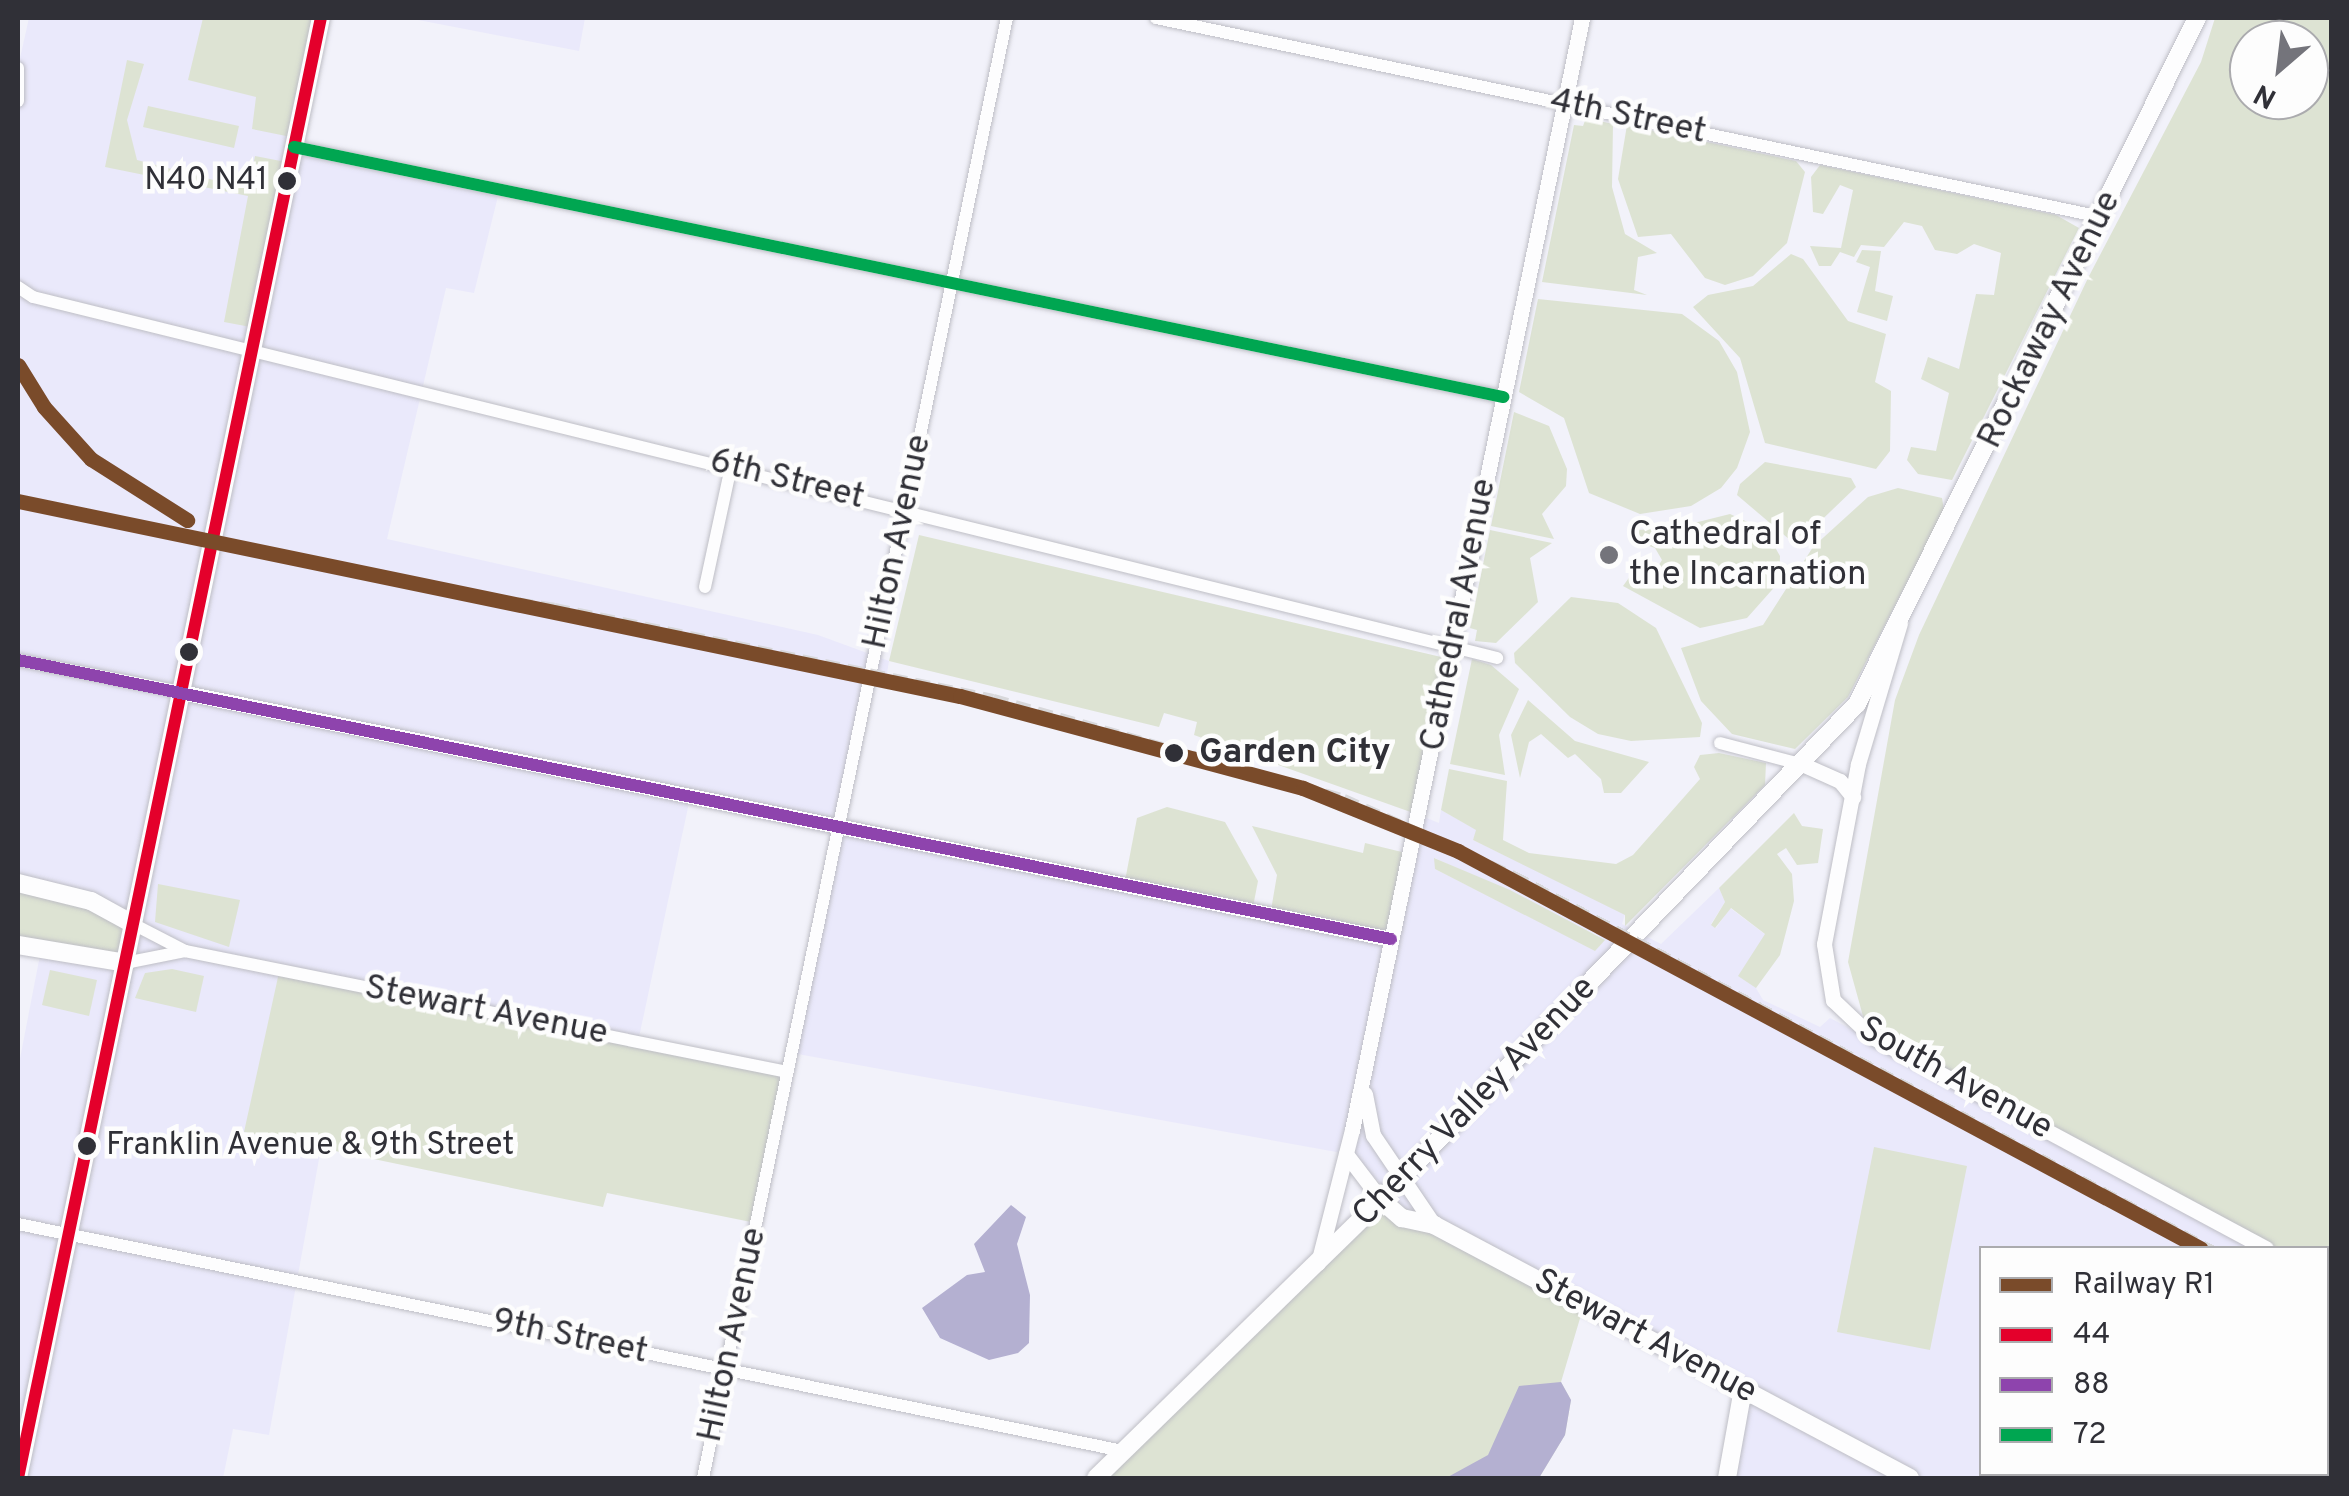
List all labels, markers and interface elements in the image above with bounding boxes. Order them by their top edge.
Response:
north arrow [2229,20,2329,120]
text: N [2249,74,2283,115]
street label: 4th Street [1546,80,1710,154]
place label: N40 N41 [144,162,268,200]
marker: N40 N41 [277,171,297,191]
street label: Rockaway Avenue [1969,184,2131,456]
street label: Hilton Avenue [855,430,941,654]
street label: 6th Street [705,441,869,519]
street label: Cathedral Avenue [1412,474,1506,756]
place label: Cathedral of the Incarnation [1629,514,1867,596]
marker: Cathedral of the Incarnation [1598,544,1620,566]
unlabelled marker [179,642,199,662]
place label: Garden City [1199,732,1391,774]
marker: Garden City [1158,737,1190,769]
street label: Stewart Avenue [360,967,612,1055]
street label: Cherry Valley Avenue [1343,967,1607,1237]
street label: South Avenue [1850,1008,2060,1150]
place label: Franklin Avenue & 9th Street [106,1127,516,1165]
marker: Franklin Avenue & 9th Street [77,1136,97,1156]
street label: Hilton Avenue [690,1223,776,1447]
legend [1979,1246,2329,1476]
street label: Stewart Avenue [1526,1260,1764,1414]
text: Railway R1 [2073,1267,2215,1304]
street label: 9th Street [489,1300,651,1374]
text: 44 [2073,1317,2110,1354]
text: 88 [2073,1367,2110,1404]
text: 72 [2073,1417,2107,1454]

